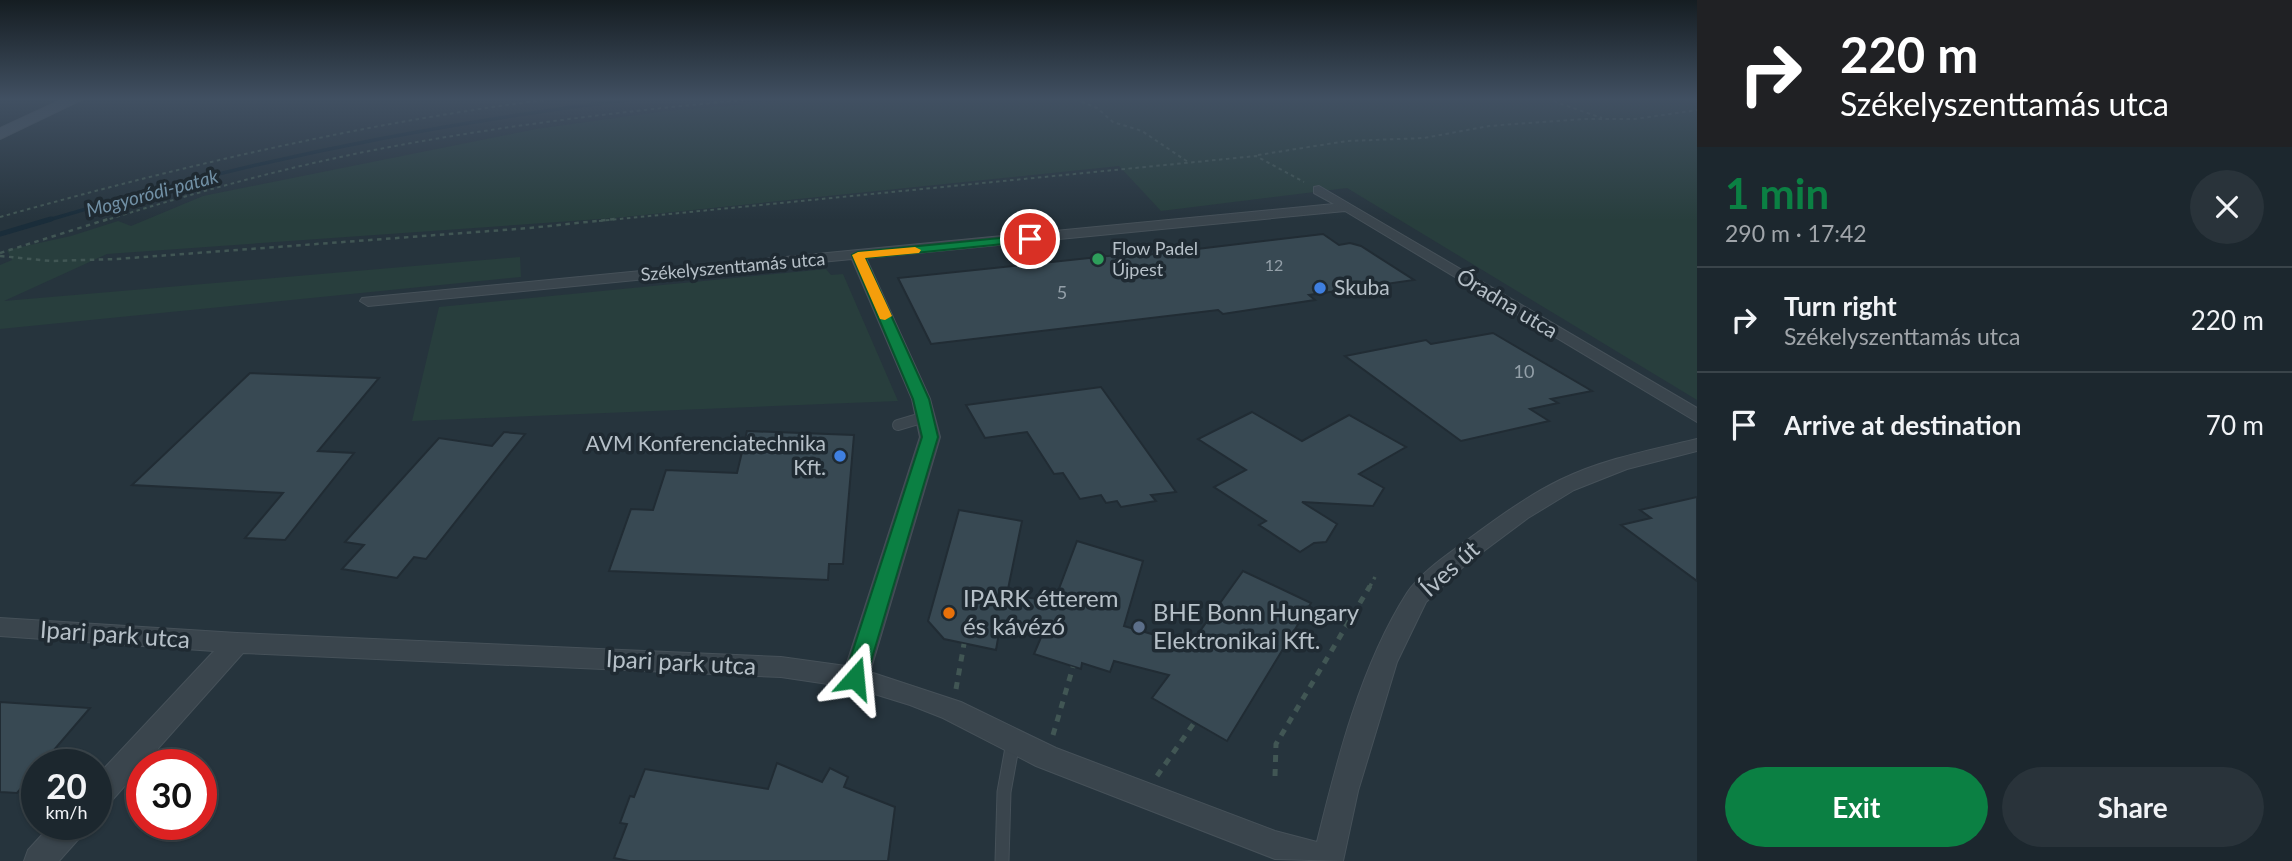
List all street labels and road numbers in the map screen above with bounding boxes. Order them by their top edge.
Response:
street label: Székelyszenttamás utca [640,247,826,285]
street label: Óradna utca [1453,263,1563,343]
street label: Íves út [1413,534,1485,602]
street label: Ipari park utca [39,614,191,653]
street label: Ipari park utca [605,643,757,680]

